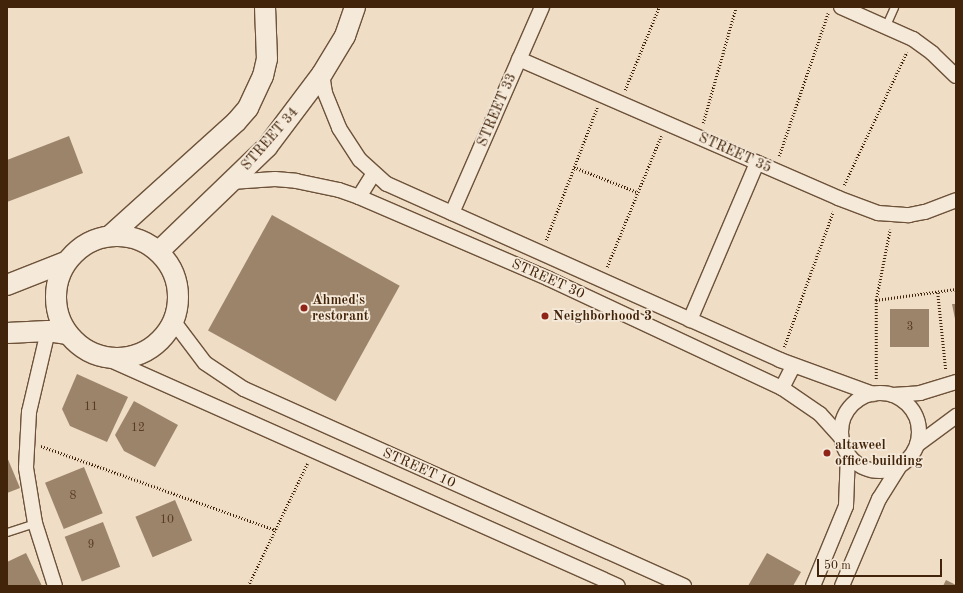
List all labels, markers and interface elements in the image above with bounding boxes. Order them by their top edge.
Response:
street label: STREET 33 [474,71,520,149]
street label: STREET 34 [238,104,302,174]
street label: STREET 35 [696,129,774,177]
street label: STREET 30 [509,255,587,303]
place label: Ahmed's restorant [312,292,369,324]
marker: Ahmed's restorant [299,303,309,313]
place label: Neighborhood 3 [553,308,652,324]
marker: Neighborhood 3 [540,311,550,321]
house number: 3 [907,321,913,335]
house number: 11 [84,401,98,415]
house number: 12 [131,422,145,436]
place label: altaweel office building [835,437,923,470]
street label: STREET 10 [380,444,458,492]
marker: altaweel office building [822,448,832,458]
house number: 8 [70,490,76,504]
house number: 10 [160,514,174,528]
house number: 9 [88,539,94,553]
scale bar [819,551,944,577]
text: 50 m [824,560,851,572]

